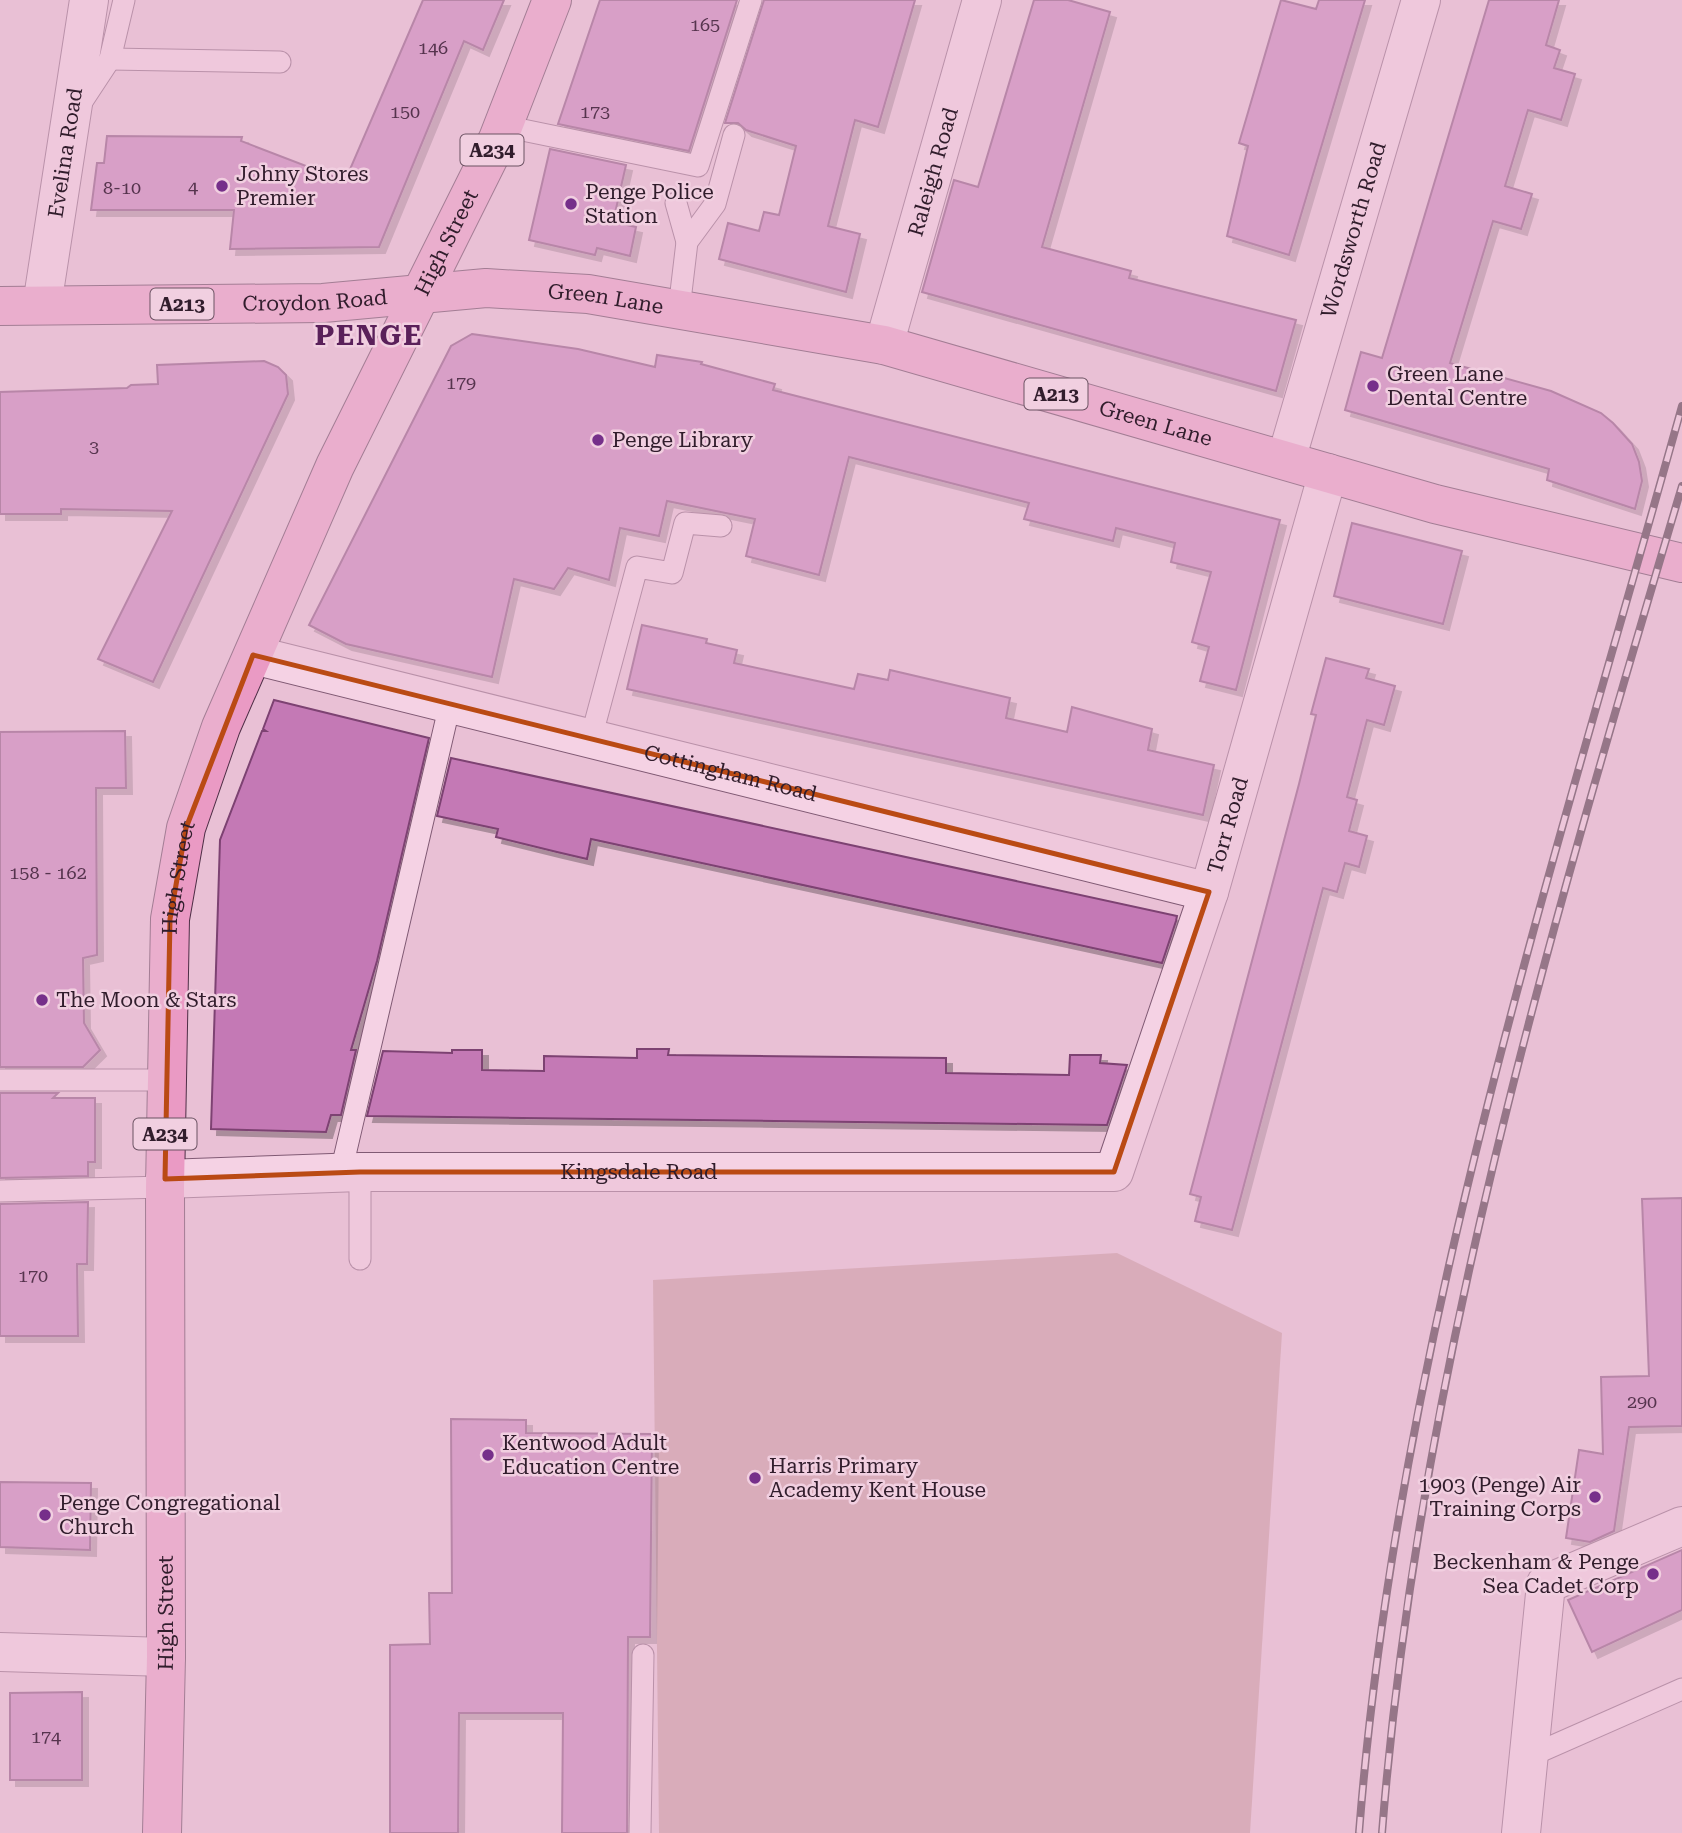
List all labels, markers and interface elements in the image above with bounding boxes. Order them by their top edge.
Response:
house number: 165 [690,14,720,35]
house number: 146 [418,37,448,58]
street label: Evelina Road [44,85,87,220]
house number: 150 [390,101,420,122]
house number: 173 [580,101,610,122]
street label: Raleigh Road [903,104,963,239]
road number: A234 [461,134,524,166]
street label: Wordsworth Road [1316,138,1391,321]
place label: Johny Stores Premier [236,162,369,210]
house number: 4 [188,176,198,197]
house number: 8-10 [103,177,141,198]
marker: Johny Stores Premier [214,178,230,194]
place label: Penge Police Station [585,180,714,228]
street label: High Street [410,185,483,299]
marker: Penge Police Station [563,196,579,212]
street label: Green Lane [547,280,665,319]
street label: Croydon Road [242,285,389,316]
road number: A213 [150,288,214,320]
district label: PENGE [315,319,423,352]
place label: Green Lane Dental Centre [1387,362,1527,410]
house number: 179 [446,372,476,393]
road number: A213 [1024,378,1088,410]
marker: Green Lane Dental Centre [1365,378,1381,394]
street label: Green Lane [1096,396,1215,451]
place label: Penge Library [612,428,753,452]
marker: Penge Library [590,432,606,448]
house number: 3 [89,436,99,457]
street label: Cottingham Road [642,740,820,806]
street label: Torr Road [1203,774,1253,877]
street label: High Street [158,817,200,935]
house number: 158 - 162 [9,862,87,883]
place label: The Moon & Stars [56,988,237,1012]
marker: The Moon & Stars [34,992,50,1008]
road number: A234 [134,1118,196,1150]
street label: Kingsdale Road [560,1160,718,1184]
house number: 170 [18,1265,48,1286]
house number: 290 [1627,1391,1657,1412]
place label: Kentwood Adult Education Centre [502,1431,679,1479]
marker: Kentwood Adult Education Centre [480,1447,496,1463]
place label: Harris Primary Academy Kent House [769,1454,986,1502]
marker: Harris Primary Academy Kent House [747,1470,763,1486]
place label: 1903 (Penge) Air Training Corps [1419,1473,1581,1521]
marker: 1903 (Penge) Air Training Corps [1587,1489,1603,1505]
place label: Penge Congregational Church [59,1491,281,1539]
marker: Penge Congregational Church [37,1507,53,1523]
place label: Beckenham & Penge Sea Cadet Corp [1433,1550,1639,1598]
street label: High Street [154,1555,178,1671]
marker: Beckenham & Penge Sea Cadet Corp [1645,1566,1661,1582]
house number: 174 [31,1726,61,1747]

